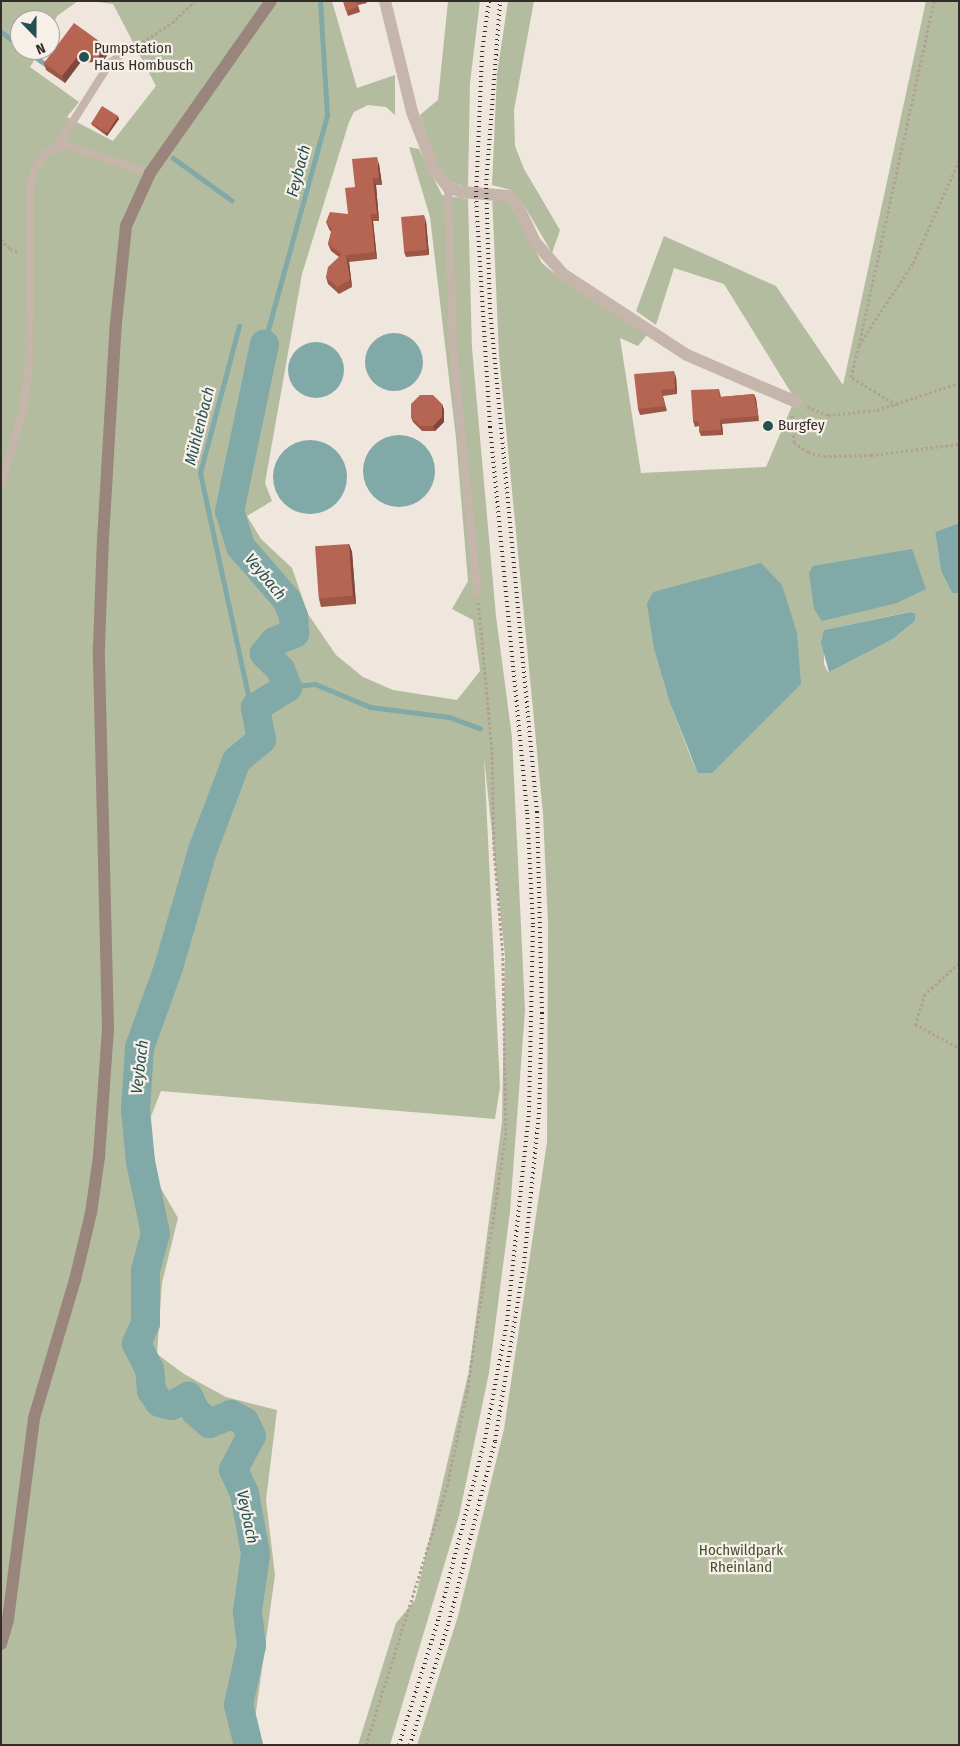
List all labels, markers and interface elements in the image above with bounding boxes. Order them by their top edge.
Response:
north arrow [10,10,60,60]
text: N [33,39,48,58]
place label: Pumpstation Haus Hombusch [94,39,193,74]
marker: Pumpstation Haus Hombusch [78,51,90,63]
water label: Feybach [283,143,315,199]
water label: Mühlenbach [181,385,219,467]
place label: Burgfey [778,417,825,435]
marker: Burgfey [762,420,774,432]
water label: Veybach [240,550,290,604]
water label: Veybach [127,1039,153,1095]
water label: Veybach [232,1488,262,1546]
park label: Hochwildpark Rheinland [699,1541,783,1576]

